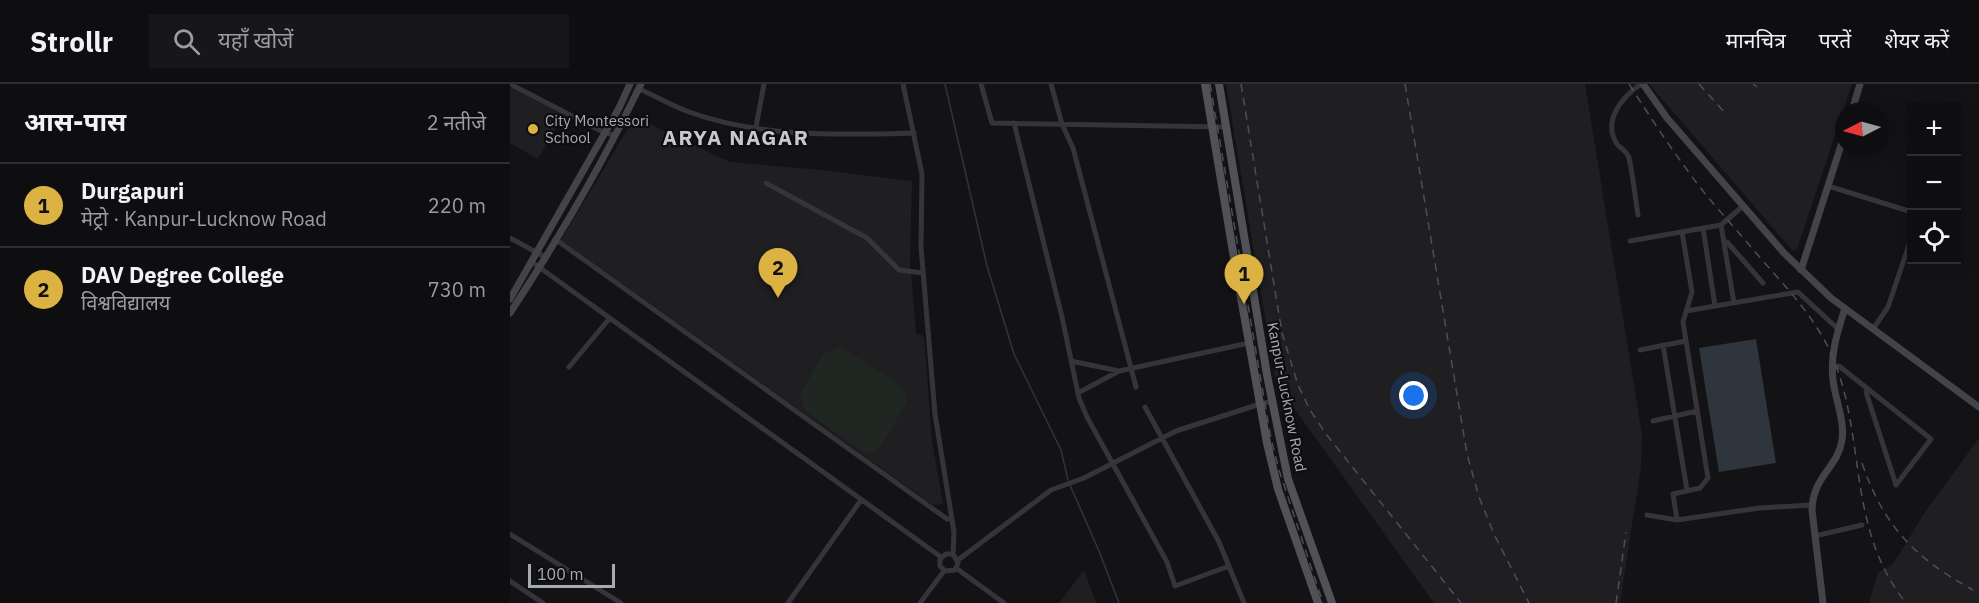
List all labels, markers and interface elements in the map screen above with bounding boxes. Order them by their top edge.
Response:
search box [149,14,569,68]
text: Strollr [30,23,113,60]
icon: search [170,25,203,58]
text: यहाँ खोजें [218,25,293,54]
text: मानचित्र [1726,26,1786,54]
text: परतें [1819,26,1851,54]
text: शेयर करें [1884,26,1949,54]
north arrow [1835,102,1889,156]
map controls [1907,102,1961,264]
button: + [1907,102,1961,156]
text: आस-पास [24,104,126,138]
text: 2 नतीजे [427,109,486,136]
place label: City Montessori School [545,111,649,147]
marker: City Montessori School [526,122,540,136]
district label: ARYA NAGAR [663,123,809,151]
button: − [1907,156,1961,210]
text: Durgapuri [81,176,184,205]
text: 1 [38,192,50,219]
text: 220 m [428,192,486,219]
text: मेट्रो · Kanpur-Lucknow Road [81,205,327,232]
button: locate [1907,210,1961,264]
pin: 2 [758,248,798,298]
pin: 1 [1224,254,1264,304]
text: DAV Degree College [81,260,284,289]
text: 2 [38,276,50,303]
text: 730 m [428,276,486,303]
text: विश्वविद्यालय [81,289,170,316]
street label: Kanpur-Lucknow Road [1263,321,1311,473]
your location [1399,381,1428,410]
scale bar [528,561,615,588]
text: 100 m [537,564,584,584]

